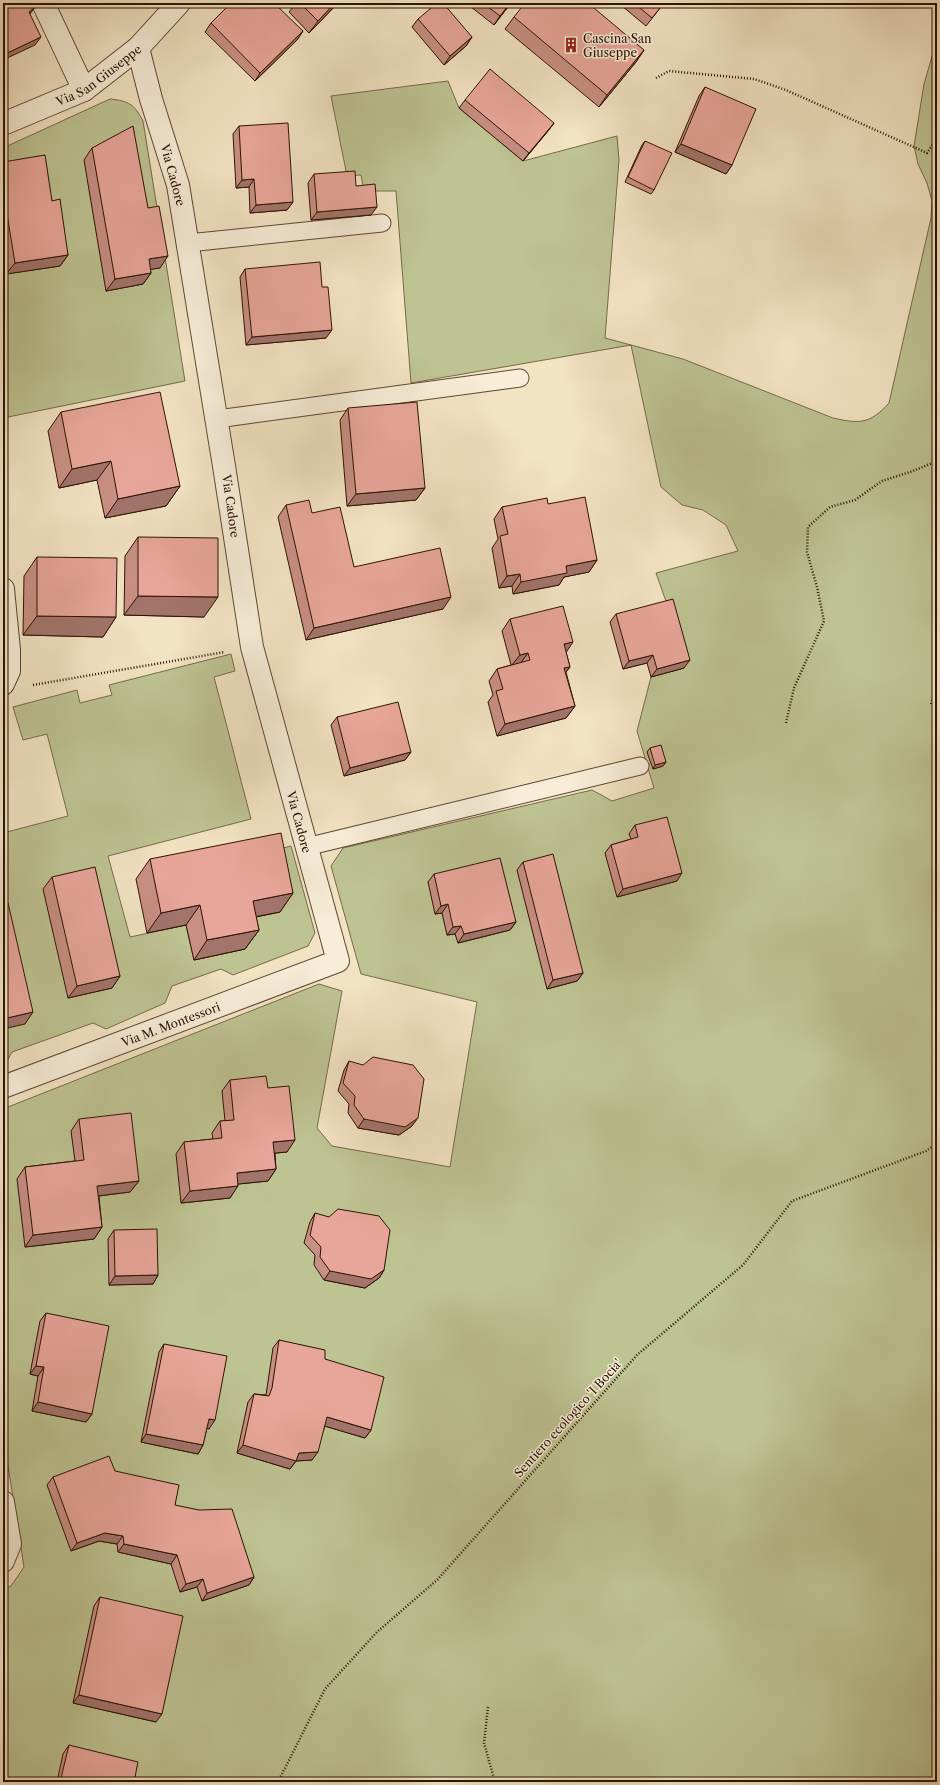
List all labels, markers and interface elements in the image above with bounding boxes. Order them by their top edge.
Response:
place label: Cascina San Giuseppe [583,31,652,60]
building icon: Cascina San Giuseppe [562,36,580,54]
street label: Via San Giuseppe [53,41,144,109]
street label: Via Cadore [157,141,189,208]
street label: Via Cadore [219,472,243,539]
street label: Via Cadore [283,788,315,855]
street label: Via M. Montessori [118,998,222,1050]
street label: Sentiero ecologico 'I Bocia' [511,1356,625,1480]

